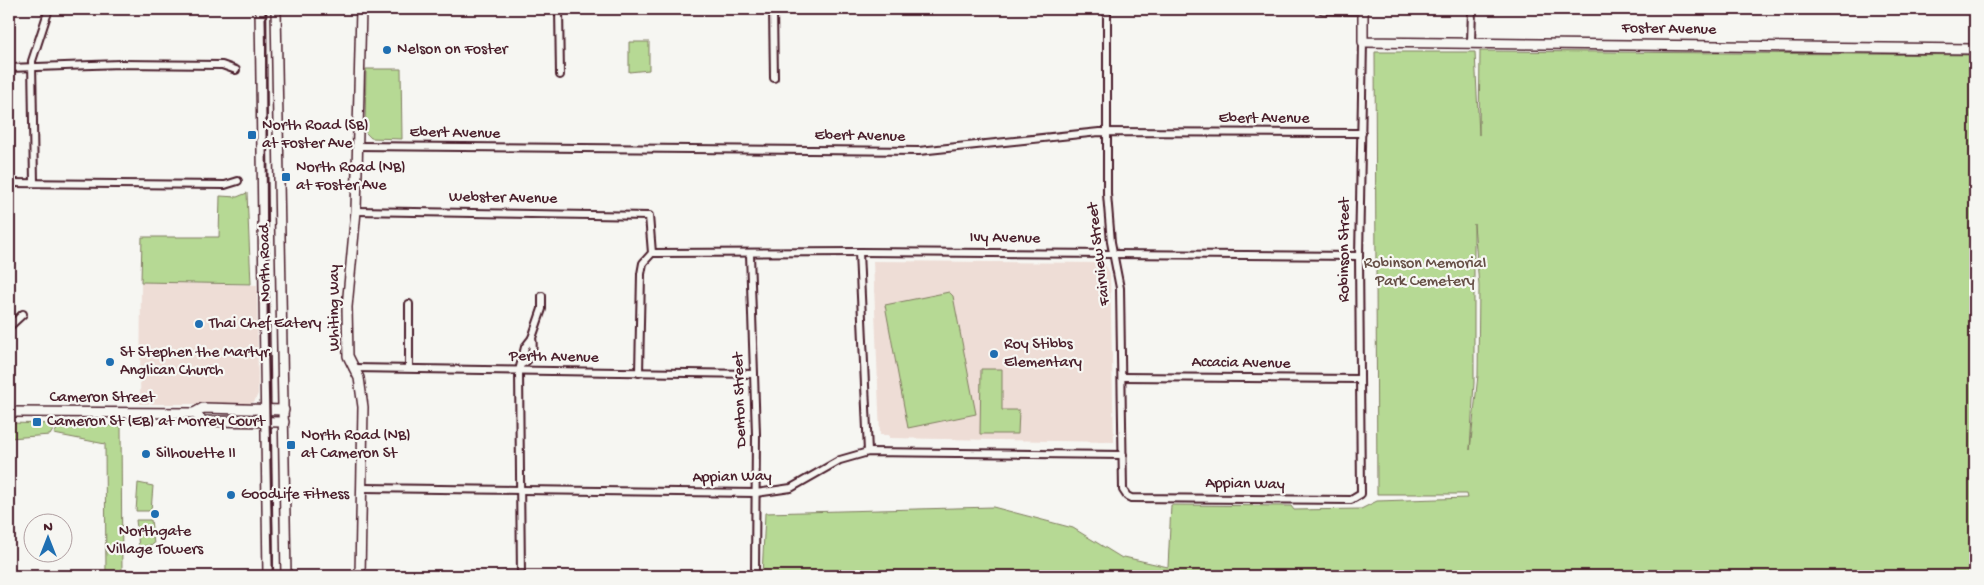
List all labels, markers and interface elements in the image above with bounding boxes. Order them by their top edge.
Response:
street label: Foster Avenue [1620,20,1717,40]
place label: Nelson on Foster [397,41,509,60]
marker: Nelson on Foster [381,44,393,56]
street label: Ebert Avenue [1219,110,1310,129]
place label: North Road (SB) at Foster Ave [262,117,369,154]
street label: Ebert Avenue [409,124,501,144]
street label: Ebert Avenue [814,127,906,147]
marker: North Road (SB) at Foster Ave [246,129,258,141]
place label: North Road (NB) at Foster Ave [296,159,406,196]
marker: North Road (NB) at Foster Ave [280,171,292,183]
street label: Webster Avenue [449,189,558,209]
street label: Robinson Street [1336,196,1355,302]
street label: Fairview Street [1084,200,1116,308]
street label: North Road [256,222,276,302]
street label: Ivy Avenue [969,229,1041,249]
park label: Robinson Memorial Park Cemetery [1364,255,1486,292]
street label: Whiting Way [326,265,345,351]
place label: Thai Chef Eatery [208,315,321,334]
marker: Thai Chef Eatery [193,318,205,330]
place label: Roy Stibbs Elementary [1004,336,1082,373]
place label: St Stephen the Martyr Anglican Church [120,344,270,381]
street label: Perth Avenue [508,348,600,368]
marker: Roy Stibbs Elementary [988,348,1000,360]
street label: Denton Street [730,351,752,449]
street label: Accacia Avenue [1191,354,1291,374]
marker: St Stephen the Martyr Anglican Church [104,356,116,368]
street label: Cameron Street [49,389,156,408]
place label: Cameron St (EB) at Morrey Court [47,413,266,432]
marker: Cameron St (EB) at Morrey Court [31,416,43,428]
place label: North Road (NB) at Cameron St [301,427,411,464]
marker: North Road (NB) at Cameron St [285,439,297,451]
place label: Silhouette II [156,445,236,464]
marker: Silhouette II [140,448,152,460]
street label: Appian Way [692,468,772,488]
street label: Appian Way [1205,475,1285,495]
place label: GoodLife Fitness [241,486,350,505]
marker: GoodLife Fitness [225,489,237,501]
marker: Northgate Village Towers [149,508,161,520]
north arrow [22,512,72,562]
text: N [43,519,53,536]
place label: Northgate Village Towers [106,523,204,560]

